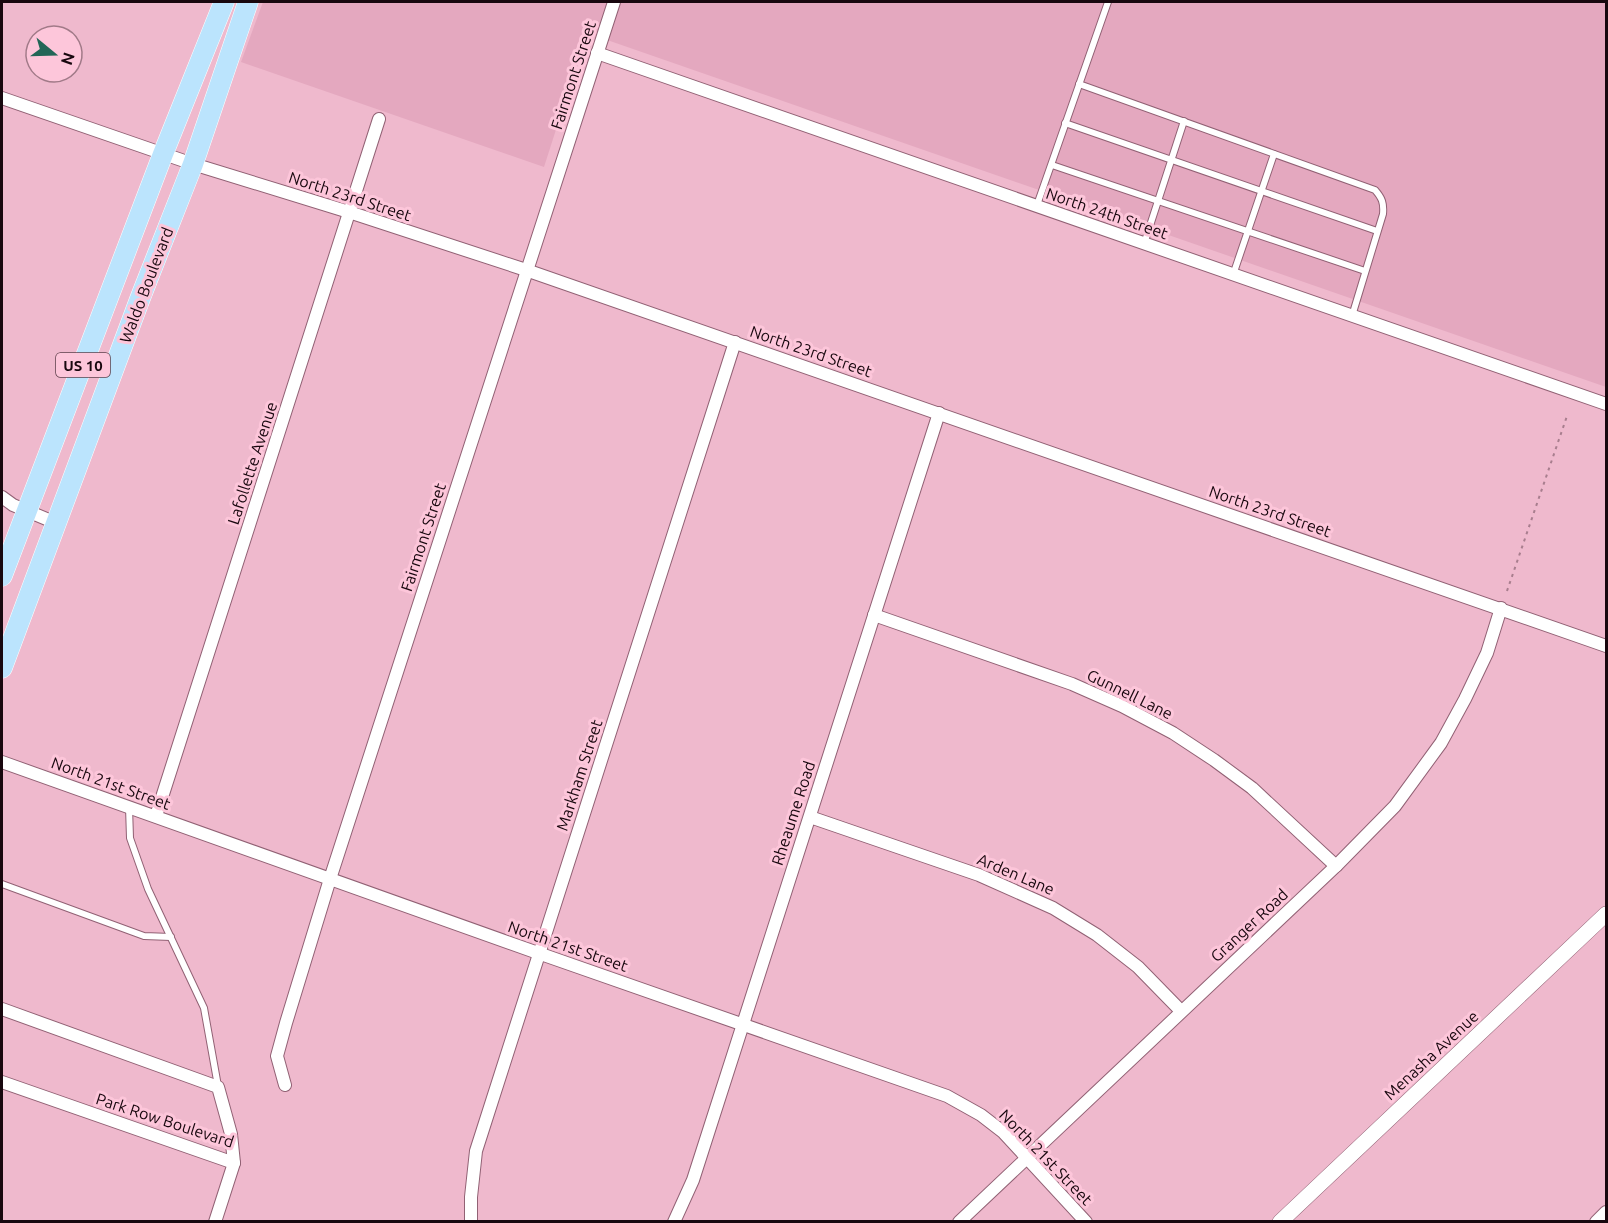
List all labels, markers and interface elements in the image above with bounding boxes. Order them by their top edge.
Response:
street label: Fairmont Street [547,18,599,131]
north arrow [24,24,84,84]
text: N [58,50,79,67]
street label: North 23rd Street [286,168,414,225]
street label: North 24th Street [1044,184,1171,243]
street label: Waldo Boulevard [116,225,176,345]
street label: North 23rd Street [748,322,875,381]
road number: US 10 [56,353,110,377]
street label: Lafollette Avenue [224,399,280,527]
street label: Fairmont Street [397,480,449,593]
street label: North 23rd Street [1207,482,1334,541]
street label: Gunnell Lane [1084,665,1176,723]
street label: Markham Street [553,716,606,833]
street label: North 21st Street [49,753,174,813]
street label: Rheaume Road [768,759,818,867]
street label: Arden Lane [975,850,1057,898]
street label: Granger Road [1207,885,1291,965]
street label: North 21st Street [506,917,631,975]
street label: Menasha Avenue [1380,1007,1482,1103]
street label: Park Row Boulevard [94,1089,236,1151]
street label: North 21st Street [996,1106,1097,1209]

